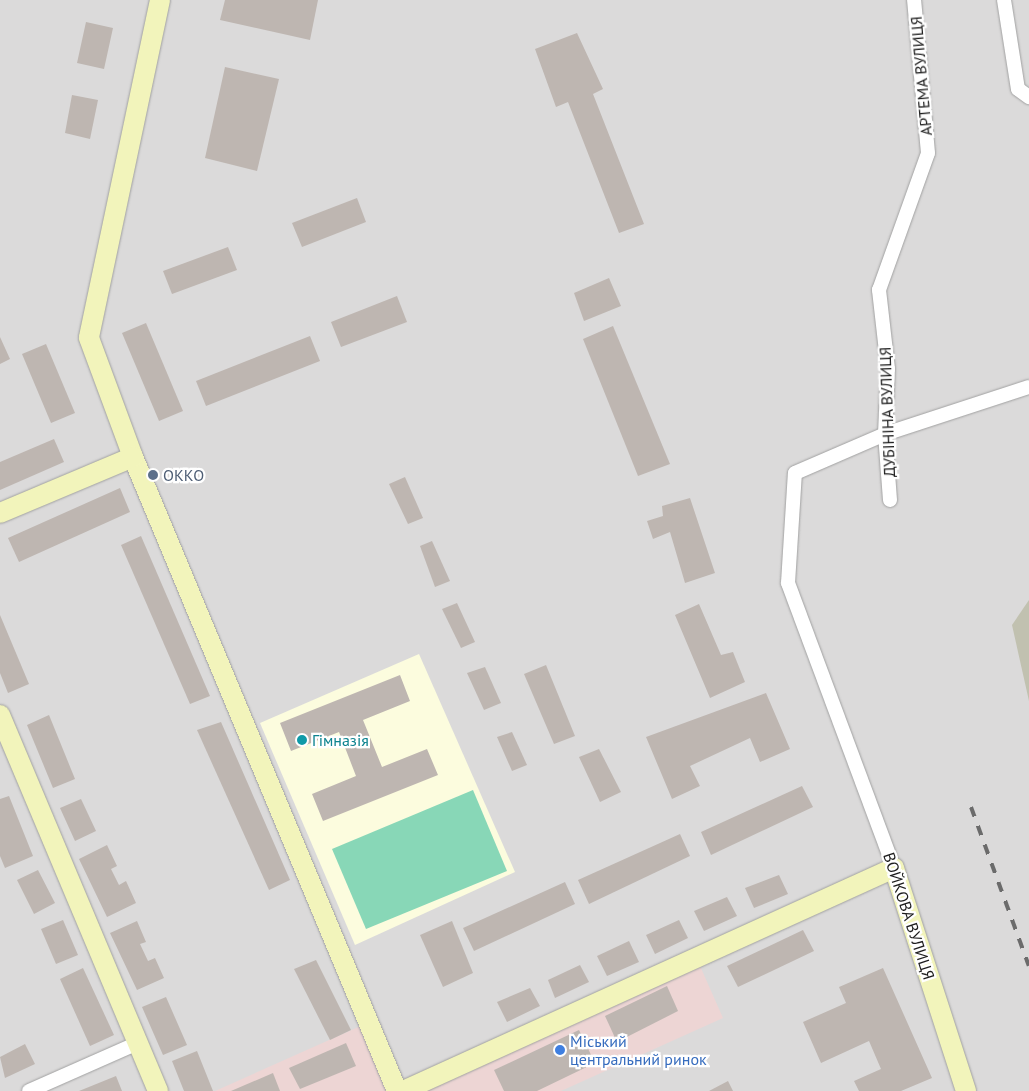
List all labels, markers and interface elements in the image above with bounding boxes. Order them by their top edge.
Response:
street label: АРТЕМА ВУЛИЦЯ [906,15,936,137]
street label: ДУБІНІНА ВУЛИЦЯ [875,346,899,478]
place label: ОККО [163,465,204,485]
marker: ОККО [147,469,159,481]
place label: Гімназія [312,730,369,750]
marker: Гімназія [296,734,308,746]
street label: ВОЙКОВА ВУЛИЦЯ [879,850,939,982]
place label: Міський центральний ринок [570,1031,707,1069]
marker: Міський центральний ринок [554,1044,566,1056]

